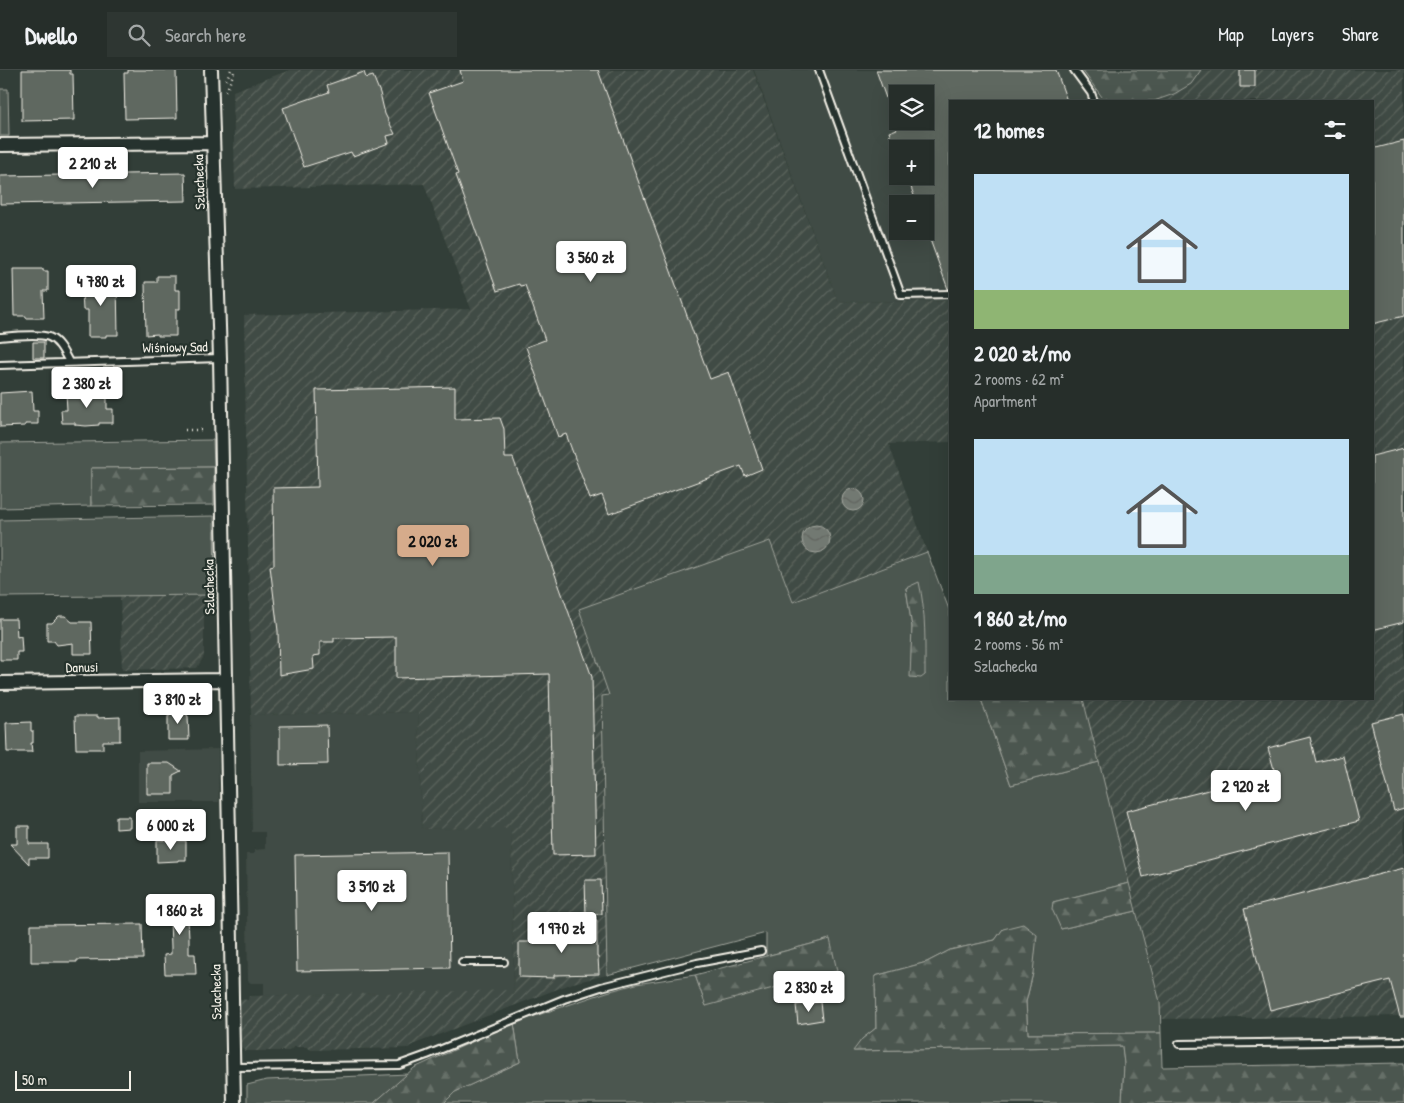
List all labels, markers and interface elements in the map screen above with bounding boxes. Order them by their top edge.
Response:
search box [107,12,457,57]
text: Dwello [25,19,77,51]
icon: search [125,21,153,49]
text: Search here [165,22,246,48]
text: Map [1218,22,1244,47]
text: Layers [1272,22,1314,47]
text: Share [1342,22,1379,47]
map controls [889,85,934,240]
button: layers [889,85,934,130]
text: 12 homes [974,116,1044,145]
icon: filters [1321,116,1349,144]
button: + [889,140,934,185]
pin: 2 210 zł [41,146,145,189]
text: 2 210 zł [69,152,117,174]
street label: Szlachecka [188,154,209,210]
button: − [889,195,934,240]
icon: home [1117,206,1207,296]
pin: 3 560 zł [539,240,643,283]
text: 3 560 zł [567,246,615,268]
pin: 4 780 zł [49,264,153,307]
text: 4 780 zł [77,270,125,292]
street label: Wiśniowy Sad [142,336,208,358]
text: 2 020 zł/mo [974,339,1071,368]
pin: 2 380 zł [35,366,139,409]
text: 2 rooms · 62 m² [974,368,1064,390]
text: 2 380 zł [62,372,112,394]
text: Apartment [974,390,1037,412]
icon: home [1117,471,1207,561]
pin: 2 020 zł [381,524,485,567]
text: 2 020 zł [408,530,458,552]
street label: Szlachecka [199,559,218,615]
text: 1 860 zł/mo [974,604,1067,633]
text: 2 rooms · 56 m² [974,633,1063,655]
text: Szlachecka [974,655,1037,677]
street label: Danusi [66,657,98,676]
pin: 3 810 zł [126,682,230,725]
text: 3 810 zł [154,688,202,710]
pin: 2 920 zł [1194,770,1298,812]
text: 2 920 zł [1222,775,1270,797]
pin: 6 000 zł [119,808,223,851]
text: 6 000 zł [147,814,195,836]
pin: 3 510 zł [320,870,424,912]
text: 3 510 zł [348,875,396,897]
pin: 1 860 zł [128,894,232,936]
text: 1 860 zł [157,899,203,921]
pin: 1 970 zł [510,912,614,954]
text: 1 970 zł [538,917,586,939]
street label: Szlachecka [206,964,225,1020]
pin: 2 830 zł [757,970,861,1013]
text: 2 830 zł [784,976,834,998]
scale bar [15,1068,131,1091]
text: 50 m [22,1070,47,1089]

